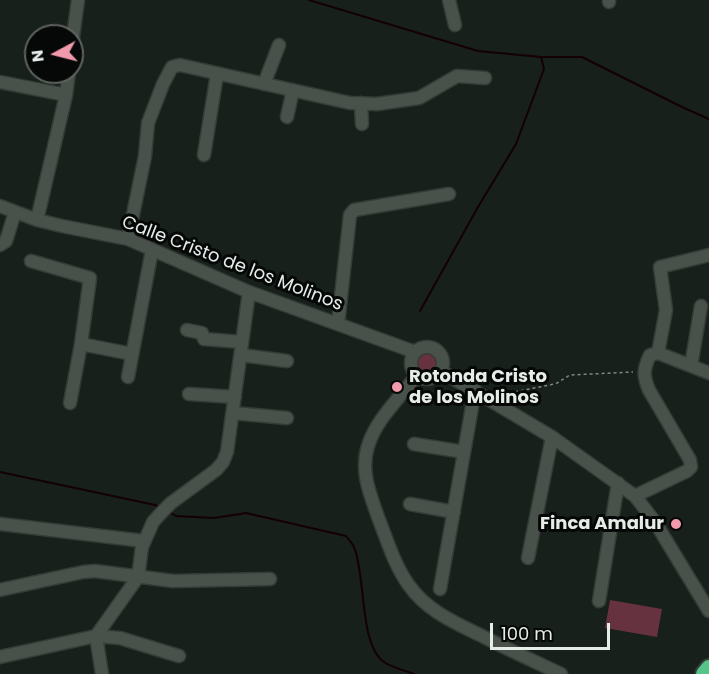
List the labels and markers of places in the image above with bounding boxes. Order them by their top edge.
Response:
place label: Rotonda Cristo de los Molinos [409,366,547,409]
marker: Rotonda Cristo de los Molinos [390,380,404,394]
place label: Finca Amalur [540,513,664,535]
marker: Finca Amalur [669,517,683,531]

